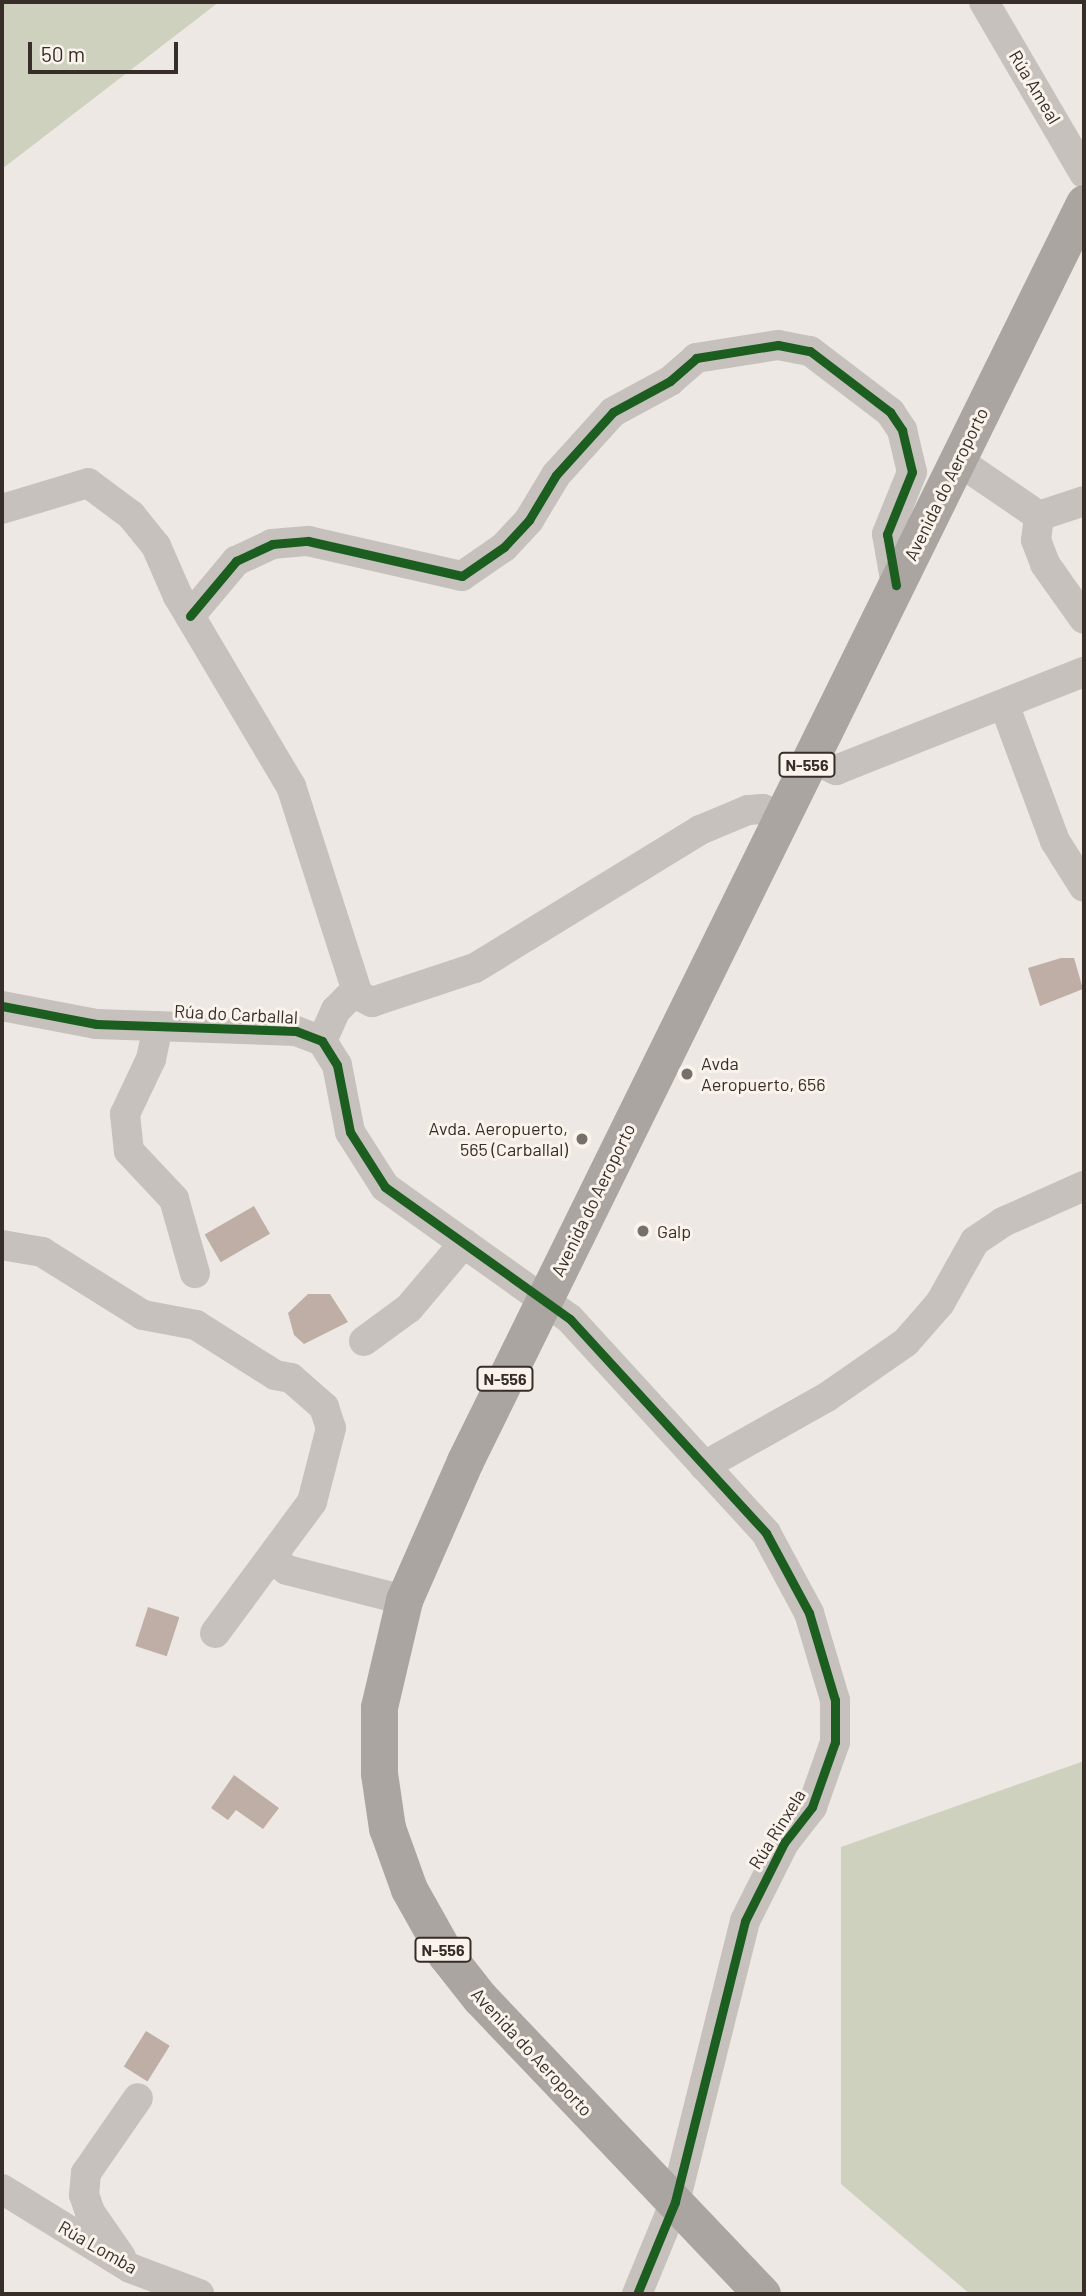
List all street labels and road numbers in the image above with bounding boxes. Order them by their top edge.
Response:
street label: Rúa Ameal [1005,46,1065,128]
street label: Avenida do Aeroporto [900,404,992,564]
road number: N-556 [777,752,837,778]
street label: Rúa do Carballal [174,1000,298,1028]
street label: Avenida do Aeroporto [547,1120,639,1280]
road number: N-556 [475,1366,535,1392]
street label: Rúa Rinxela [744,1785,810,1873]
road number: N-556 [413,1938,473,1962]
street label: Avenida do Aeroporto [467,1983,597,2121]
street label: Rúa Lomba [55,2216,141,2278]

